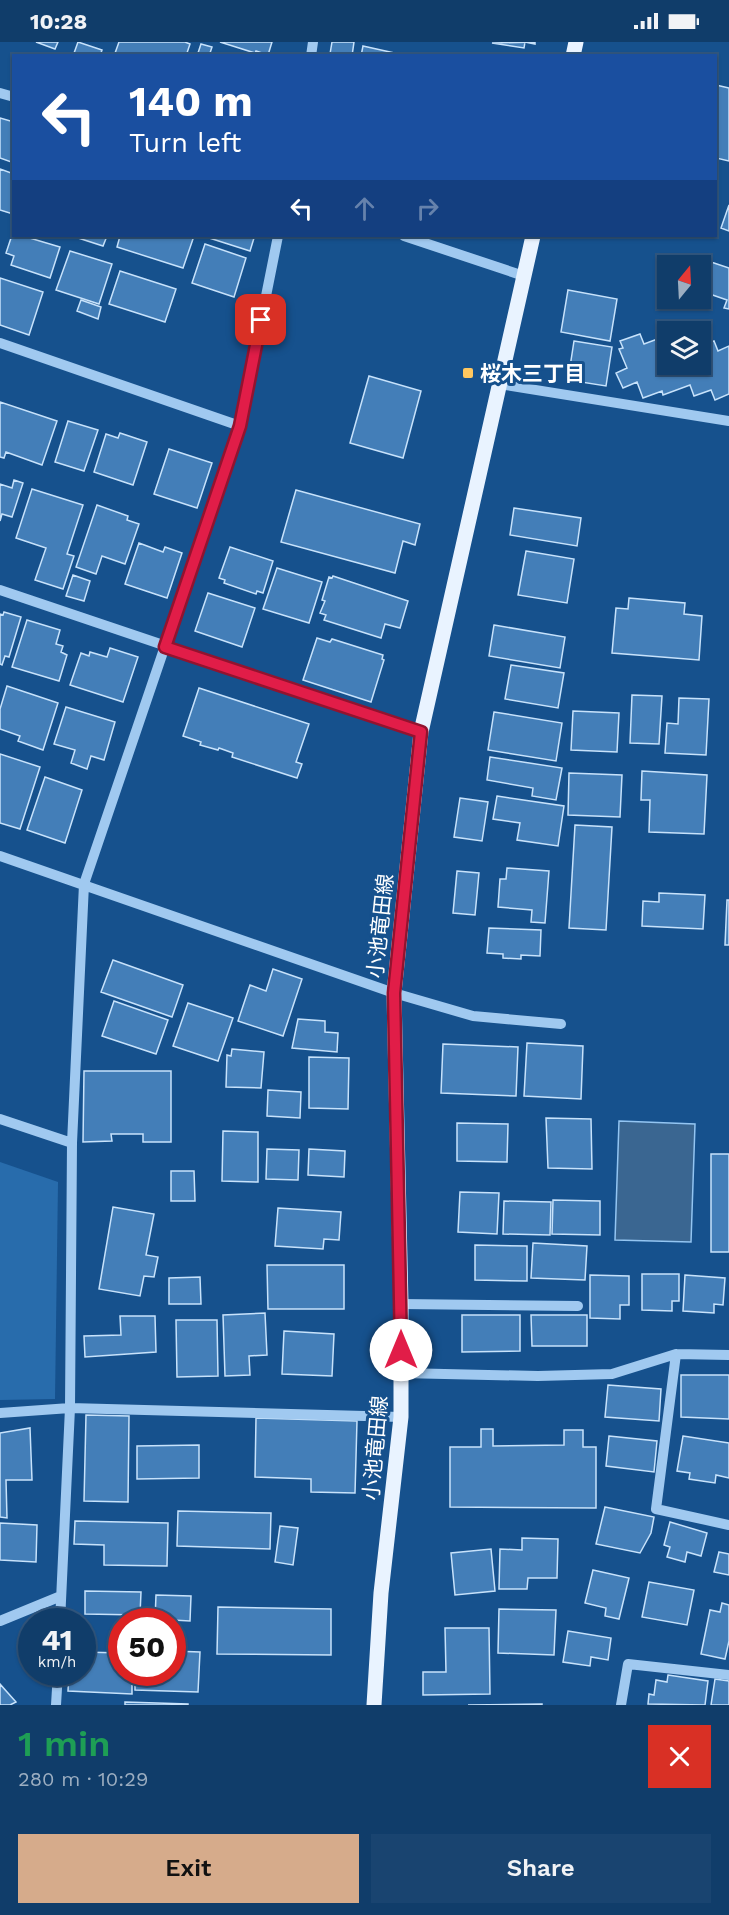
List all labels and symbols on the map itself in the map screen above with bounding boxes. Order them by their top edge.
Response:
north arrow [657,255,711,309]
pin [235,294,286,345]
place label: 桜木三丁目 [480,361,585,386]
marker: 桜木三丁目 [461,366,475,380]
street label: 小池竜田線 [362,872,398,980]
position arrow [369,1318,433,1382]
street label: 小池竜田線 [358,1395,392,1501]
speed limit sign: 50 [108,1608,186,1686]

